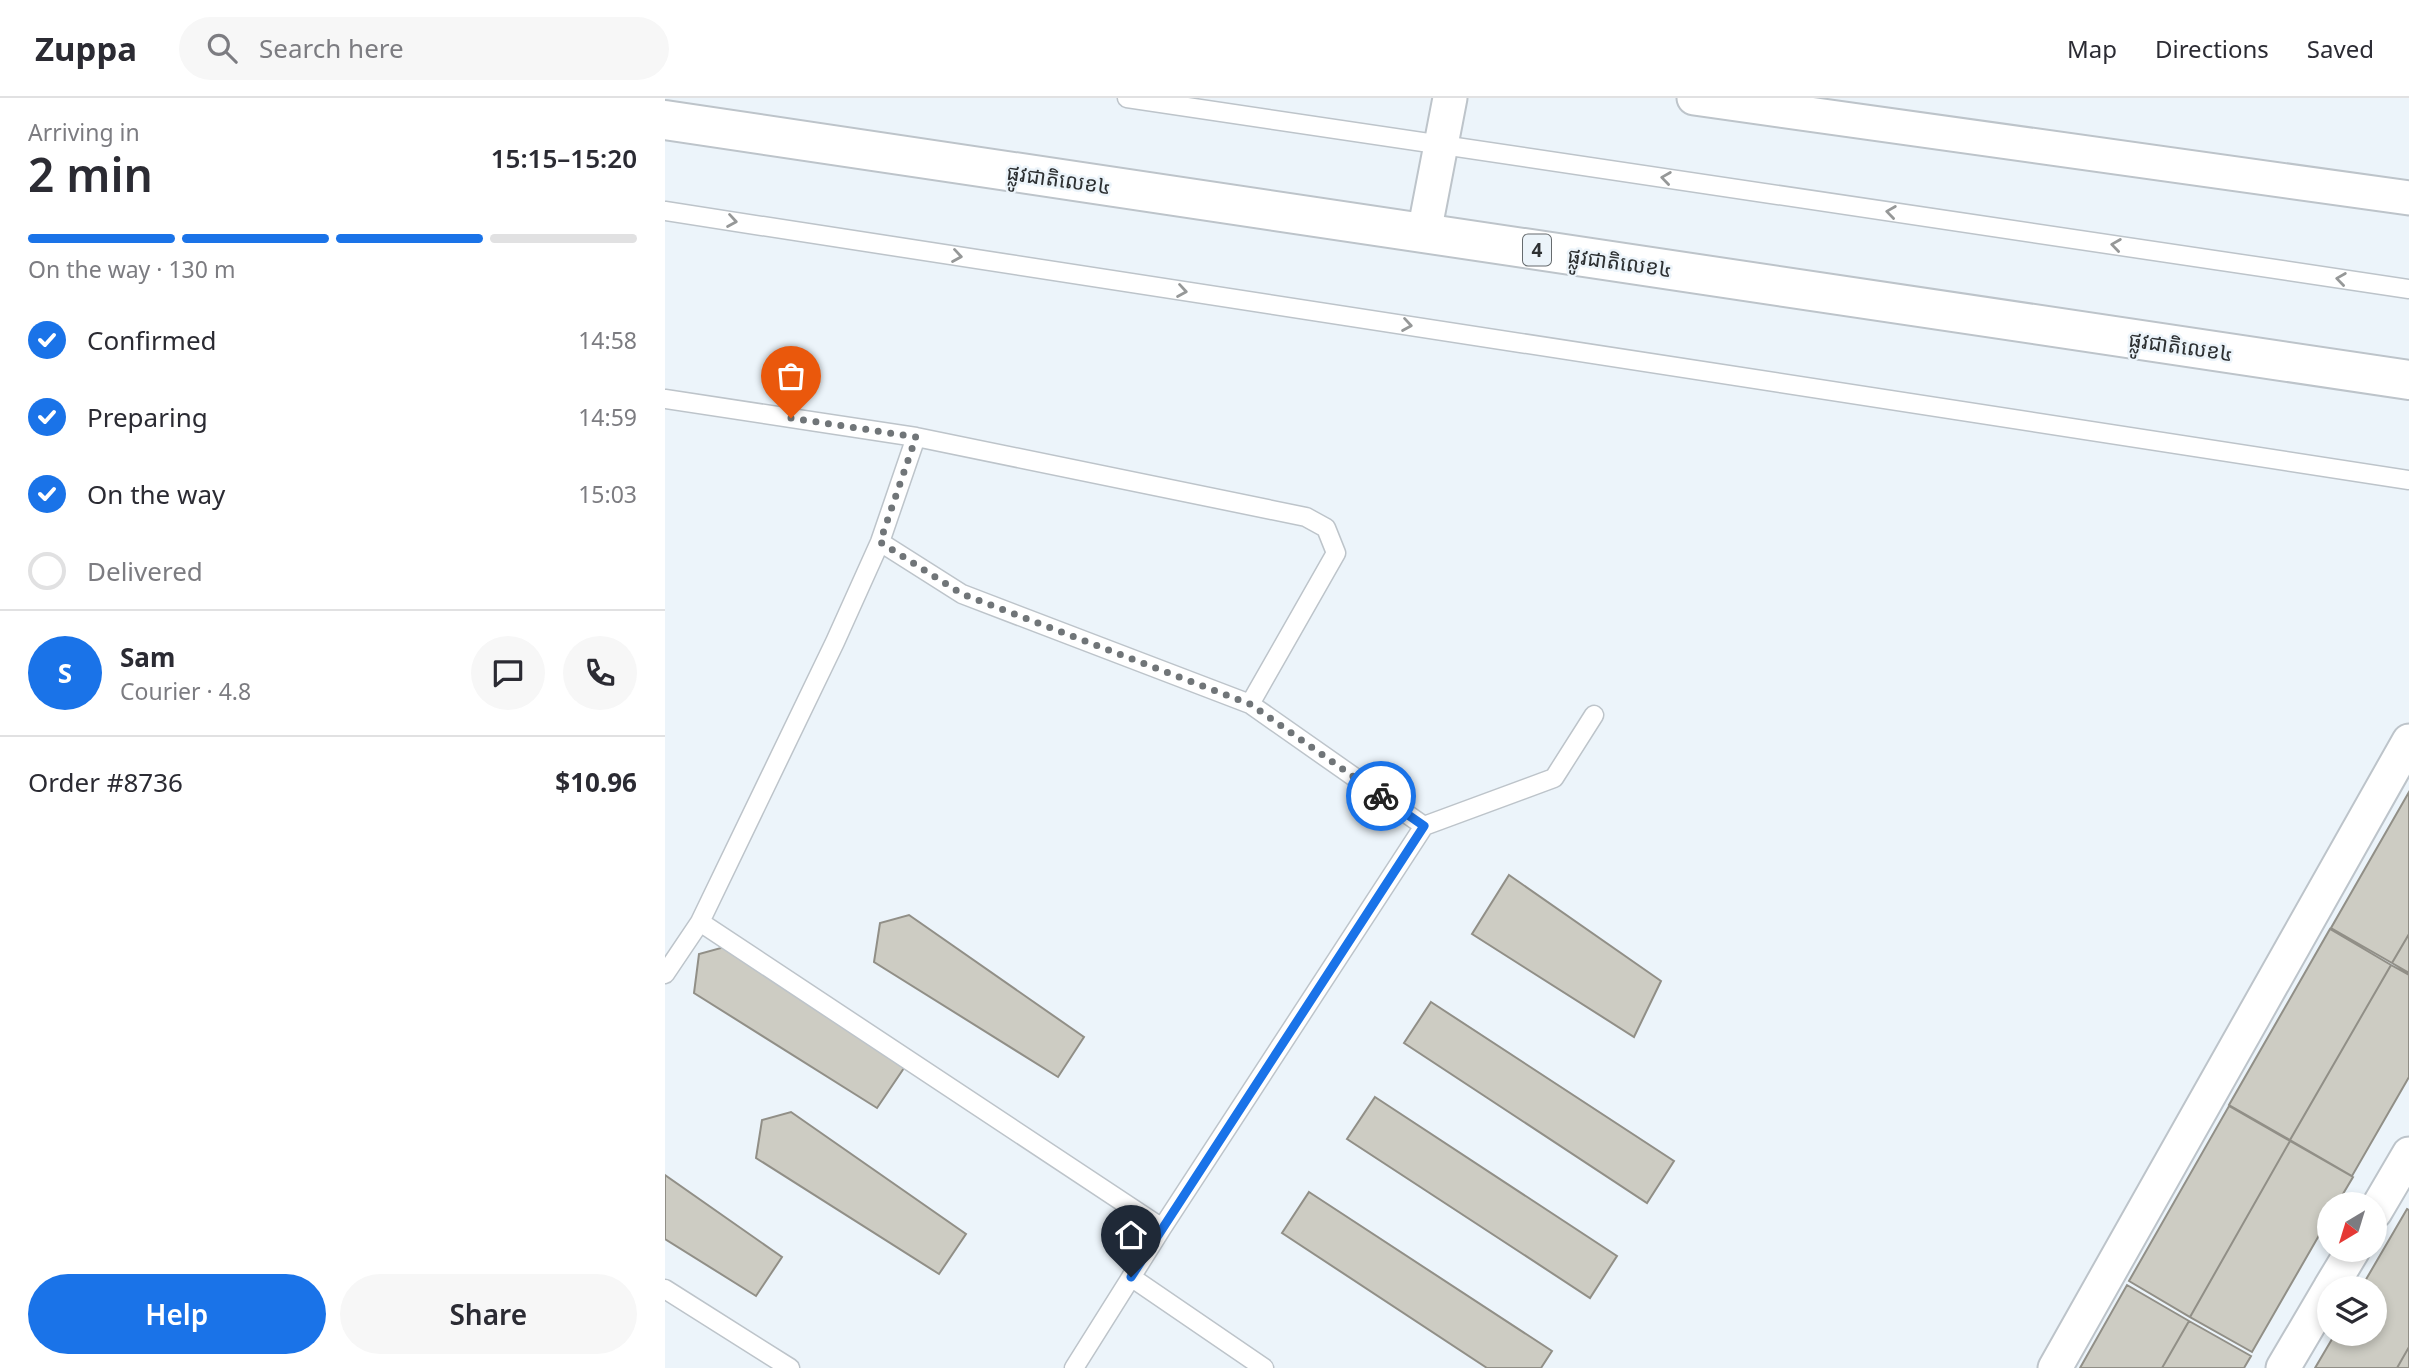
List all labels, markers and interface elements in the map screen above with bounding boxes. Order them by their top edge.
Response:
search box [179,17,669,80]
text: Zuppa [35,26,137,71]
icon: search [203,29,241,67]
text: Search here [259,30,404,66]
text: Map [2067,32,2117,65]
text: Directions [2155,32,2269,65]
text: Saved [2307,32,2374,65]
text: Arriving in [28,116,140,148]
text: 15:15–15:20 [491,140,637,176]
text: 2 min [28,143,153,205]
street label: ផ្លូវជាតិលេខ៤ [1004,158,1113,206]
one-way arrow [1661,171,1672,186]
one-way arrow [1886,205,1897,220]
one-way arrow [727,213,738,228]
road number: 4 [1523,234,1551,266]
one-way arrow [2111,238,2122,253]
street label: ផ្លូវជាតិលេខ៤ [1565,241,1674,289]
one-way arrow [951,248,963,263]
text: On the way · 130 m [28,253,235,285]
one-way arrow [2336,271,2347,286]
one-way arrow [1176,283,1188,298]
one-way arrow [1401,318,1413,333]
icon: check [28,321,66,359]
text: Confirmed [87,322,217,358]
text: 14:58 [578,324,637,356]
street label: ផ្លូវជាតិលេខ៤ [2126,325,2235,373]
pin [761,346,821,418]
icon: bag [772,357,810,395]
icon: check [28,398,66,436]
text: Preparing [87,399,208,435]
text: 14:59 [578,401,637,433]
icon: check [28,475,66,513]
text: On the way [87,476,225,512]
text: 15:03 [578,478,637,510]
text: Delivered [87,553,203,589]
button: chat [471,636,545,710]
button: phone [563,636,637,710]
text: Sam [120,639,175,675]
text: S [58,655,72,691]
text: Courier · 4.8 [120,675,251,707]
courier [1346,761,1416,831]
text: Order #8736 [28,764,183,800]
text: $10.96 [555,764,637,800]
icon: bike [1362,777,1400,815]
north arrow [2317,1192,2387,1262]
map controls [2317,1192,2387,1346]
pin [1101,1205,1161,1277]
icon: home [1112,1216,1150,1254]
button: Help [28,1274,326,1354]
button: Share [340,1274,637,1354]
button: layers [2317,1276,2387,1346]

